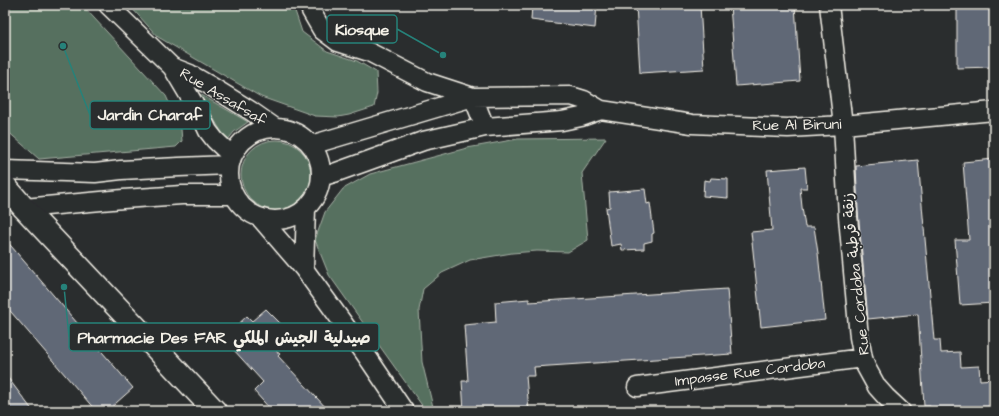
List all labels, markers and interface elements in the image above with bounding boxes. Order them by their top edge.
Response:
callout: Kiosque [327,15,397,43]
text: Kiosque [335,19,389,41]
street label: Rue Assafsaf [176,63,270,131]
callout: Jardin Charaf [90,101,210,129]
text: Jardin Charaf [97,104,203,126]
street label: Rue Al Biruni [752,114,842,136]
street label: Rue Cordoba زنقة قرطبة [837,192,875,356]
callout: Pharmacie Des FAR صيدلية الجيش الملكي [69,323,379,351]
text: Pharmacie Des FAR صيدلية الجيش الملكي [77,327,371,352]
street label: Impasse Rue Cordoba [674,352,827,392]

